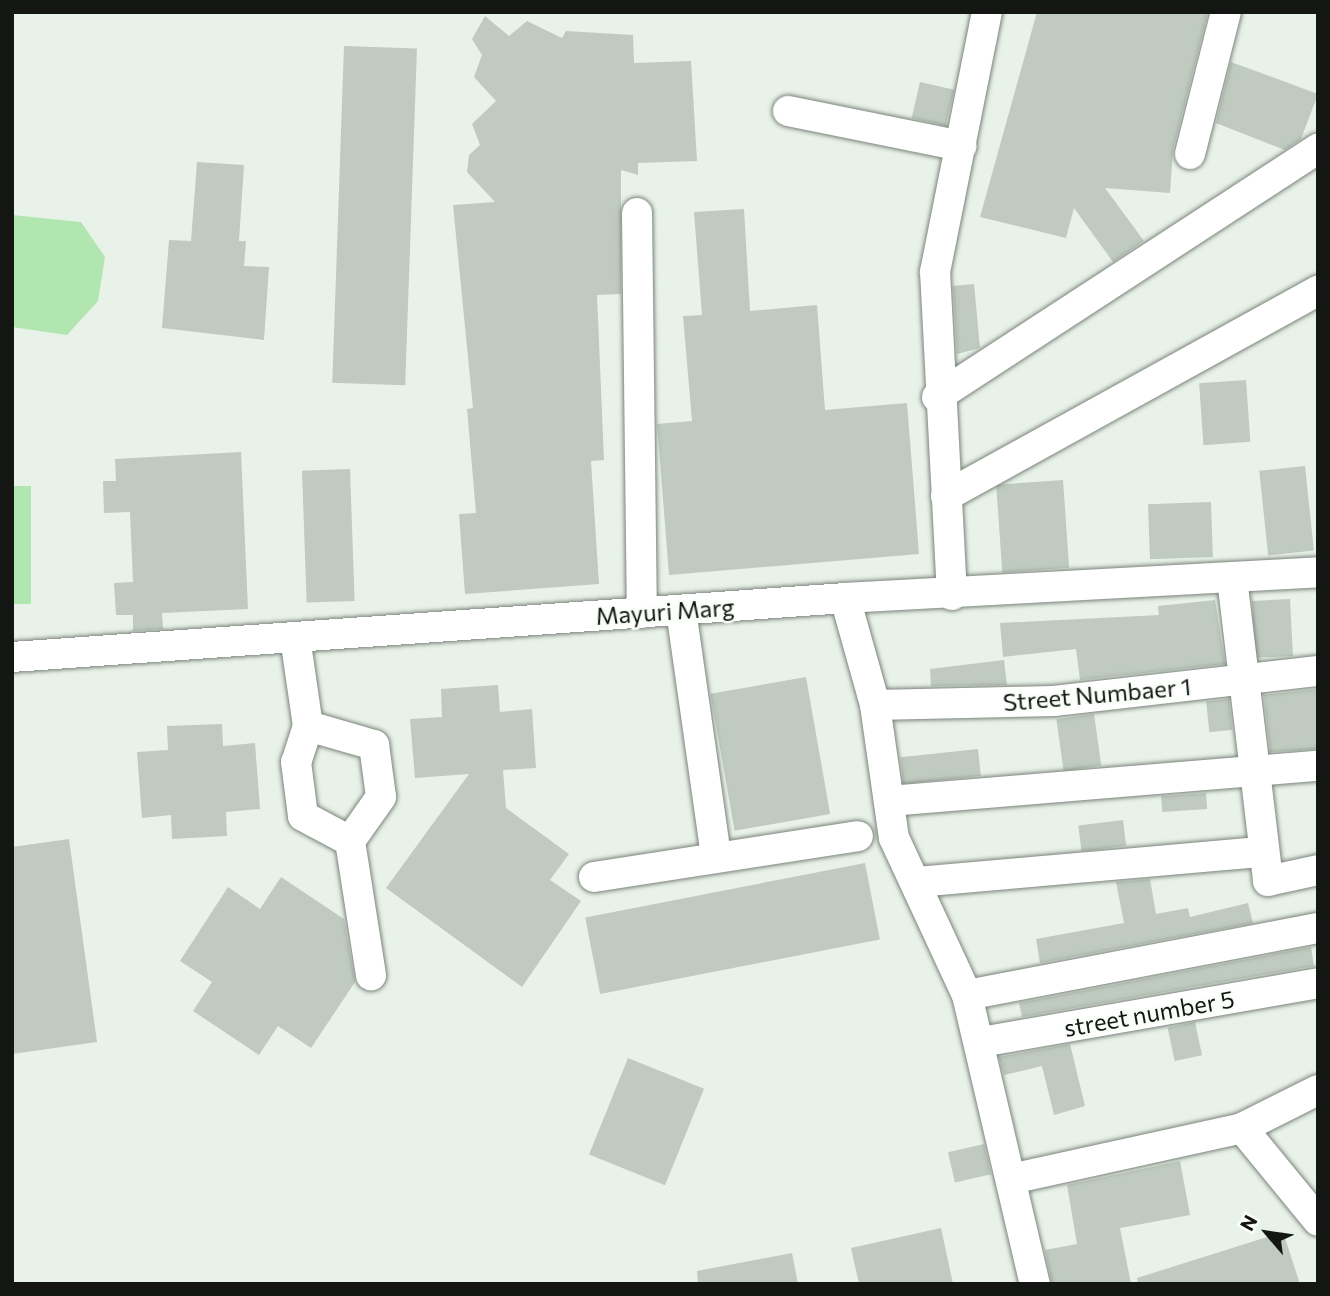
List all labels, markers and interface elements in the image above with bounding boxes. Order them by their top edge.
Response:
street label: Mayuri Marg [595,592,735,630]
street label: Street Numbaer 1 [1002,671,1192,717]
street label: street number 5 [1062,984,1236,1042]
north arrow [1232,1198,1302,1268]
text: N [1235,1211,1262,1234]

